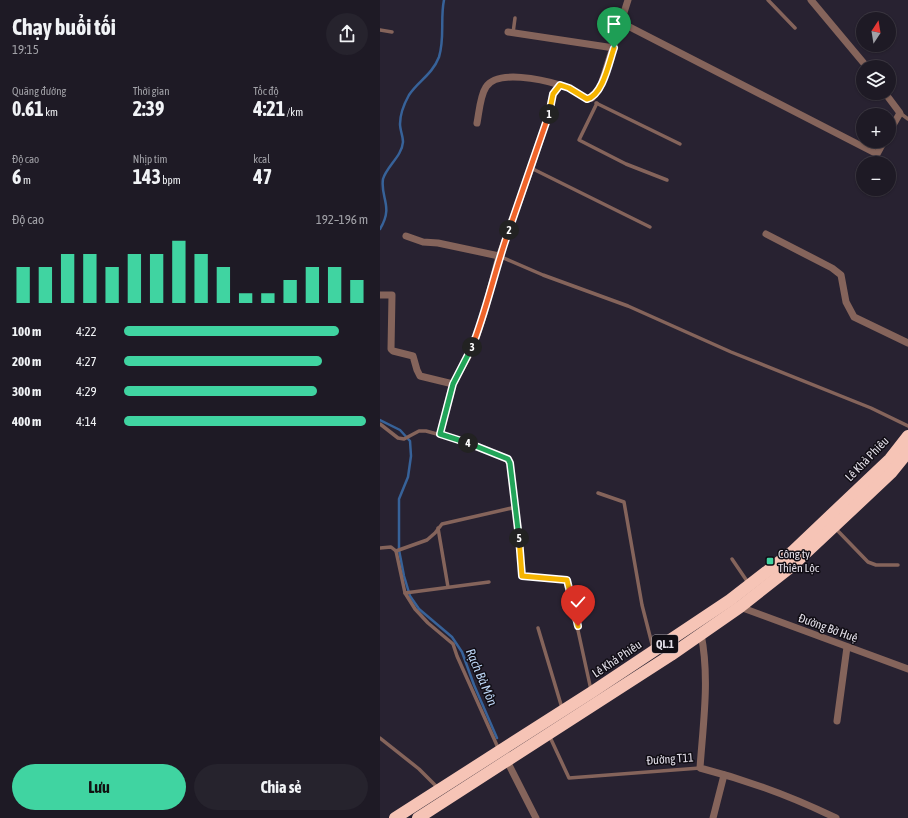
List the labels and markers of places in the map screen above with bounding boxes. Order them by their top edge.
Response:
pin [597,7.0,631,48]
pin: 1 [539,104,559,124]
pin: 2 [499,220,519,240]
pin: 3 [462,337,482,357]
pin: 4 [458,433,478,453]
pin: 5 [509,528,529,548]
place label: Công ty Thiên Lộc [778,547,820,575]
marker: Công ty Thiên Lộc [765,556,775,566]
pin [561,585,595,626]

